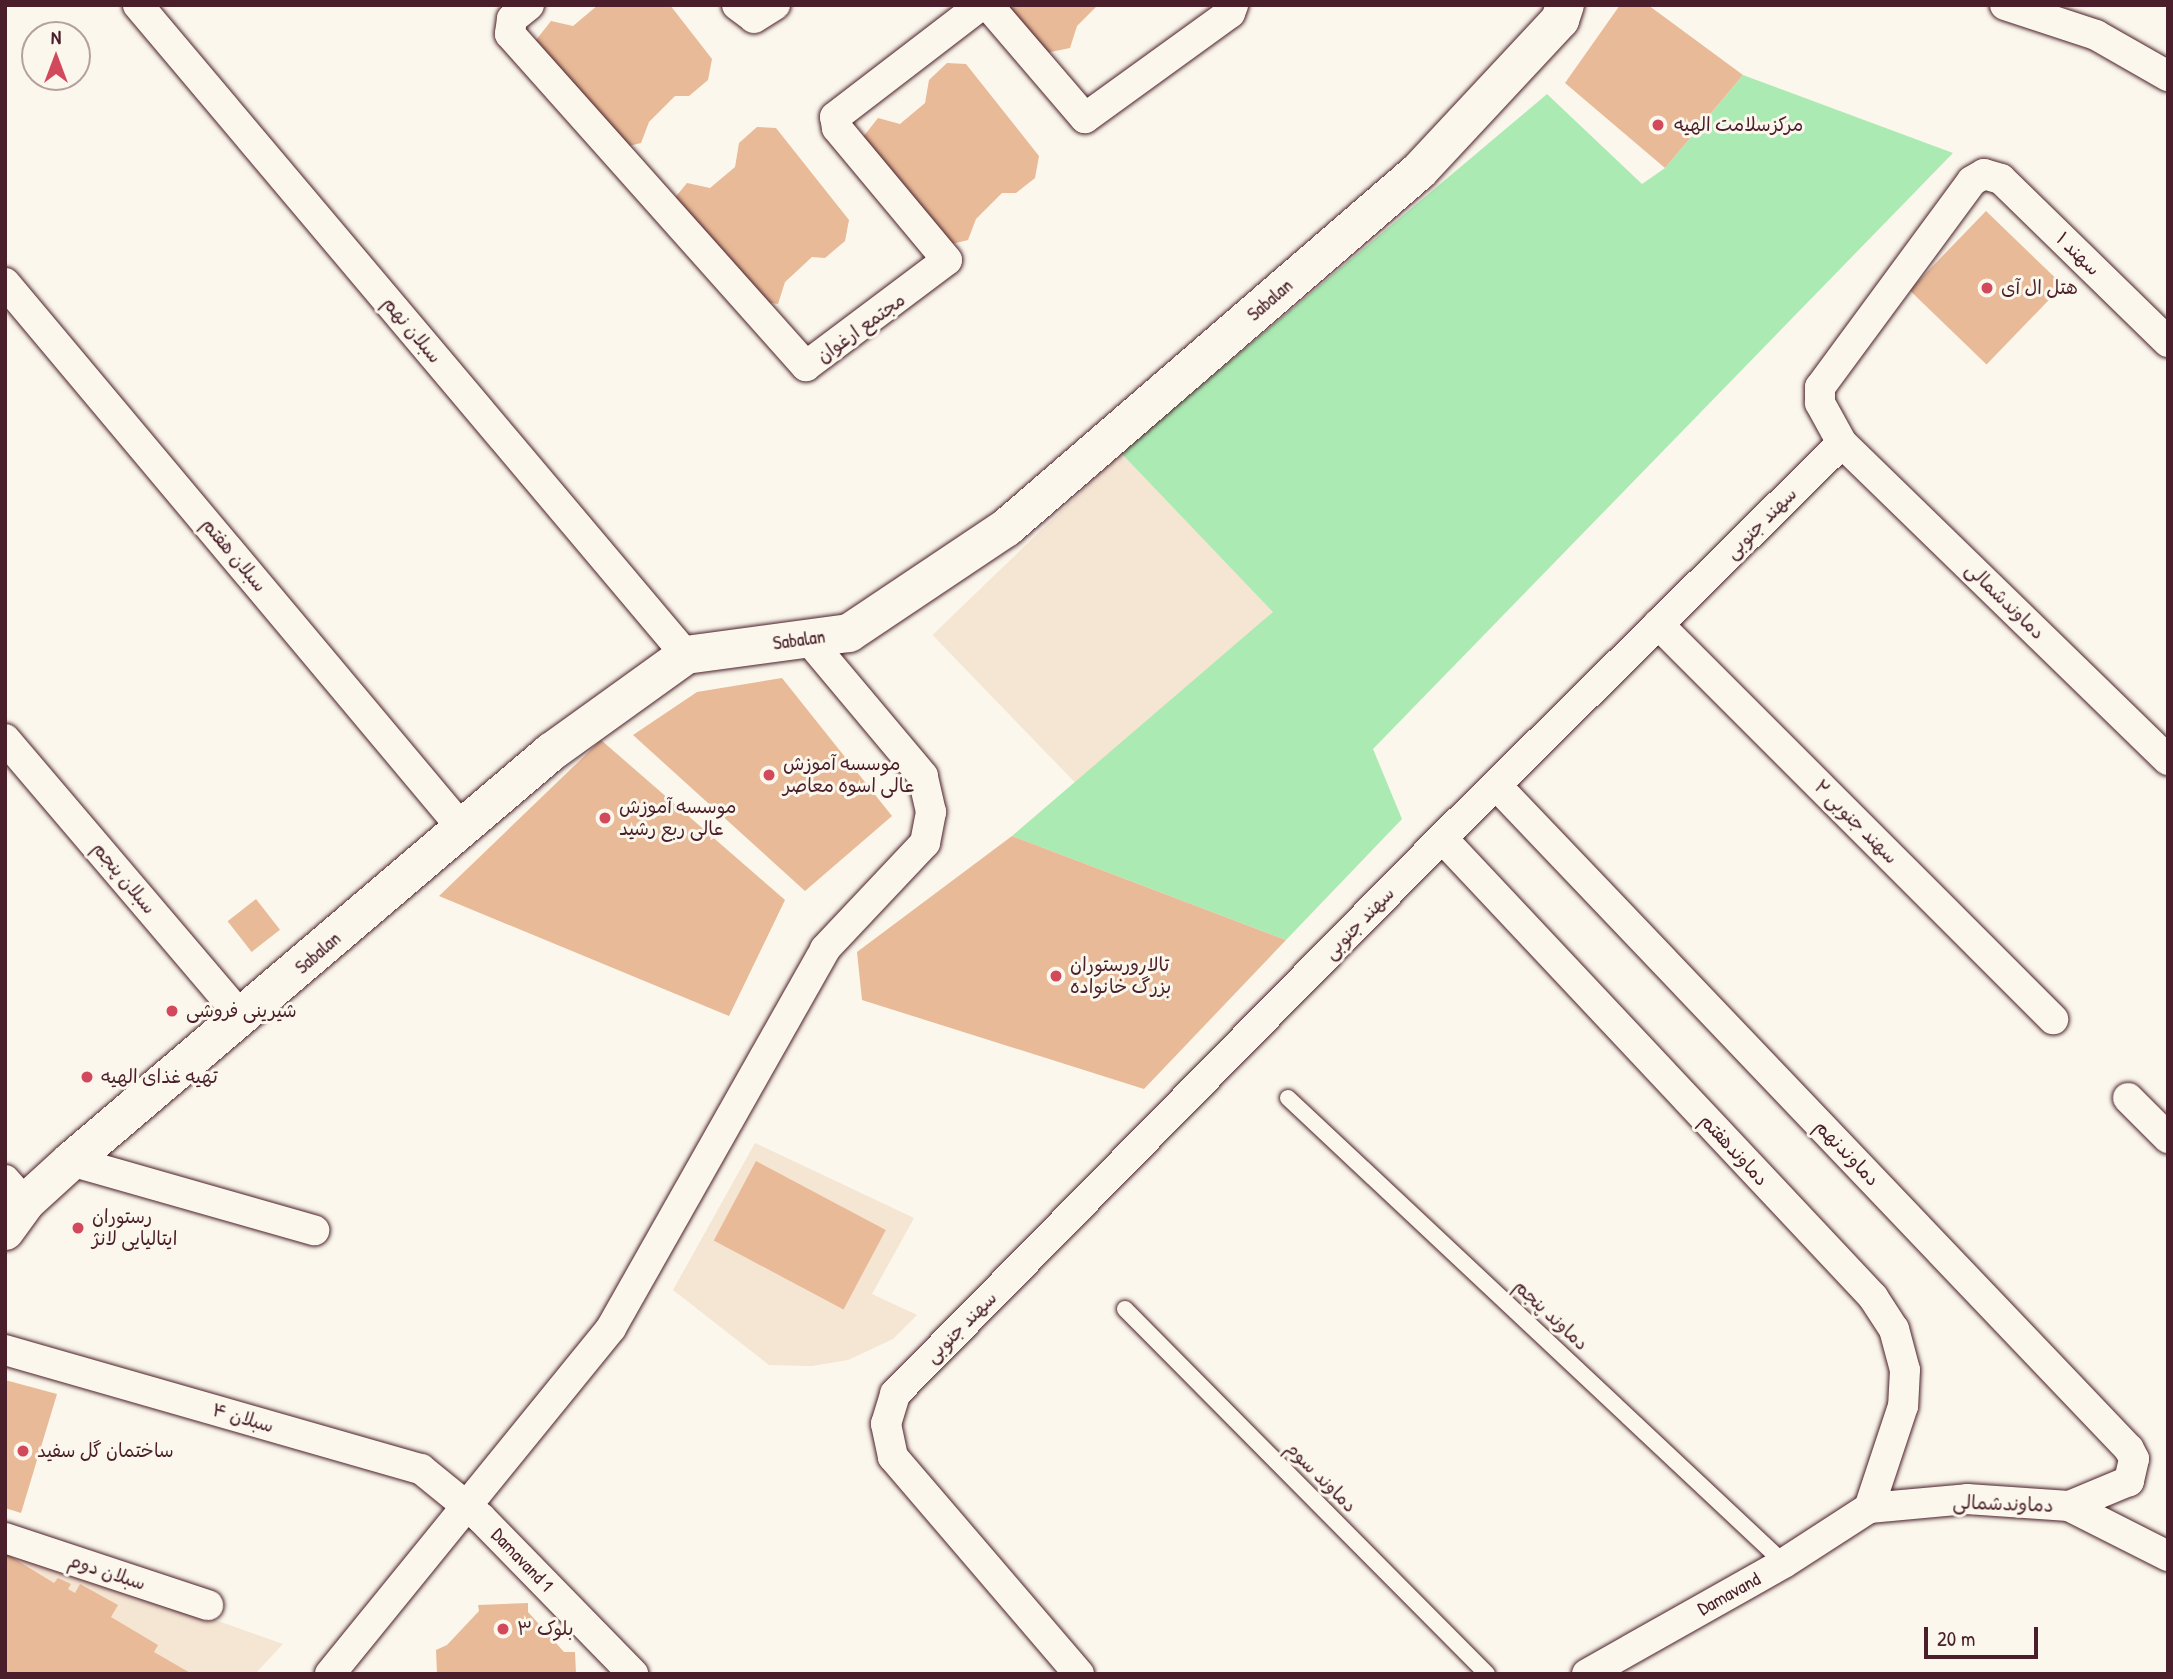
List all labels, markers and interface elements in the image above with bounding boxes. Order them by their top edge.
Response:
north arrow [21,21,91,91]
text: N [51,24,61,50]
place label: مرکزسلامت الهیه [1674,114,1803,136]
marker: مرکزسلامت الهیه [1648,115,1668,135]
street label: سهند ۱ [2051,228,2105,280]
street label: Sabalan [1243,274,1297,326]
place label: هتل ال آی [2001,277,2078,299]
marker: هتل ال آی [1979,280,1995,296]
street label: مجتمع ارغوان [812,288,910,368]
street label: سبلان نهم [378,292,446,368]
street label: سهند جنوبی [1720,482,1802,564]
street label: سبلان هفتم [197,513,271,597]
street label: دماوندشمالی [1961,558,2049,644]
street label: Sabalan [771,625,827,655]
place label: موسسه آموزش عالی اسوه معاصر [783,753,914,797]
marker: موسسه آموزش عالی اسوه معاصر [761,767,777,783]
street label: سهند جنوبی ۲ [1809,775,1903,869]
place label: موسسه آموزش عالی ربع رشید [619,796,737,840]
marker: موسسه آموزش عالی ربع رشید [597,810,613,826]
street label: سبلان پنجم [87,837,161,919]
street label: سهند جنوبی [1319,882,1399,964]
street label: Sabalan [291,927,345,979]
place label: تالارورستوران بزرگ خانواده [1070,954,1171,998]
marker: تالارورستوران بزرگ خانواده [1048,968,1064,984]
place label: شیرینی فروشی [186,1000,297,1022]
marker: شیرینی فروشی [164,1003,180,1019]
place label: تهیه غذای الهیه [101,1066,218,1088]
marker: تهیه غذای الهیه [79,1069,95,1085]
street label: دماوندهفتم [1695,1109,1773,1191]
street label: دماوندنهم [1810,1115,1884,1191]
place label: رستوران ایتالیایی لانژ [92,1206,177,1250]
marker: رستوران ایتالیایی لانژ [70,1220,86,1236]
street label: دماوند پنجم [1509,1275,1593,1355]
street label: سهند جنوبی [920,1286,1002,1368]
street label: سبلان ۴ [210,1398,276,1438]
street label: دماوند سوم [1281,1437,1361,1517]
place label: ساختمان گل سفید [37,1440,174,1462]
marker: ساختمان گل سفید [15,1443,31,1459]
street label: دماوندشمالی [1952,1491,2054,1517]
street label: Damavand 1 [486,1524,558,1596]
street label: سبلان دوم [66,1549,148,1595]
street label: Damavand [1694,1568,1764,1620]
scale bar [1928,1612,2042,1656]
place label: بلوک ۳ [517,1618,573,1640]
marker: بلوک ۳ [495,1621,511,1637]
text: 20 m [1937,1624,1975,1653]

